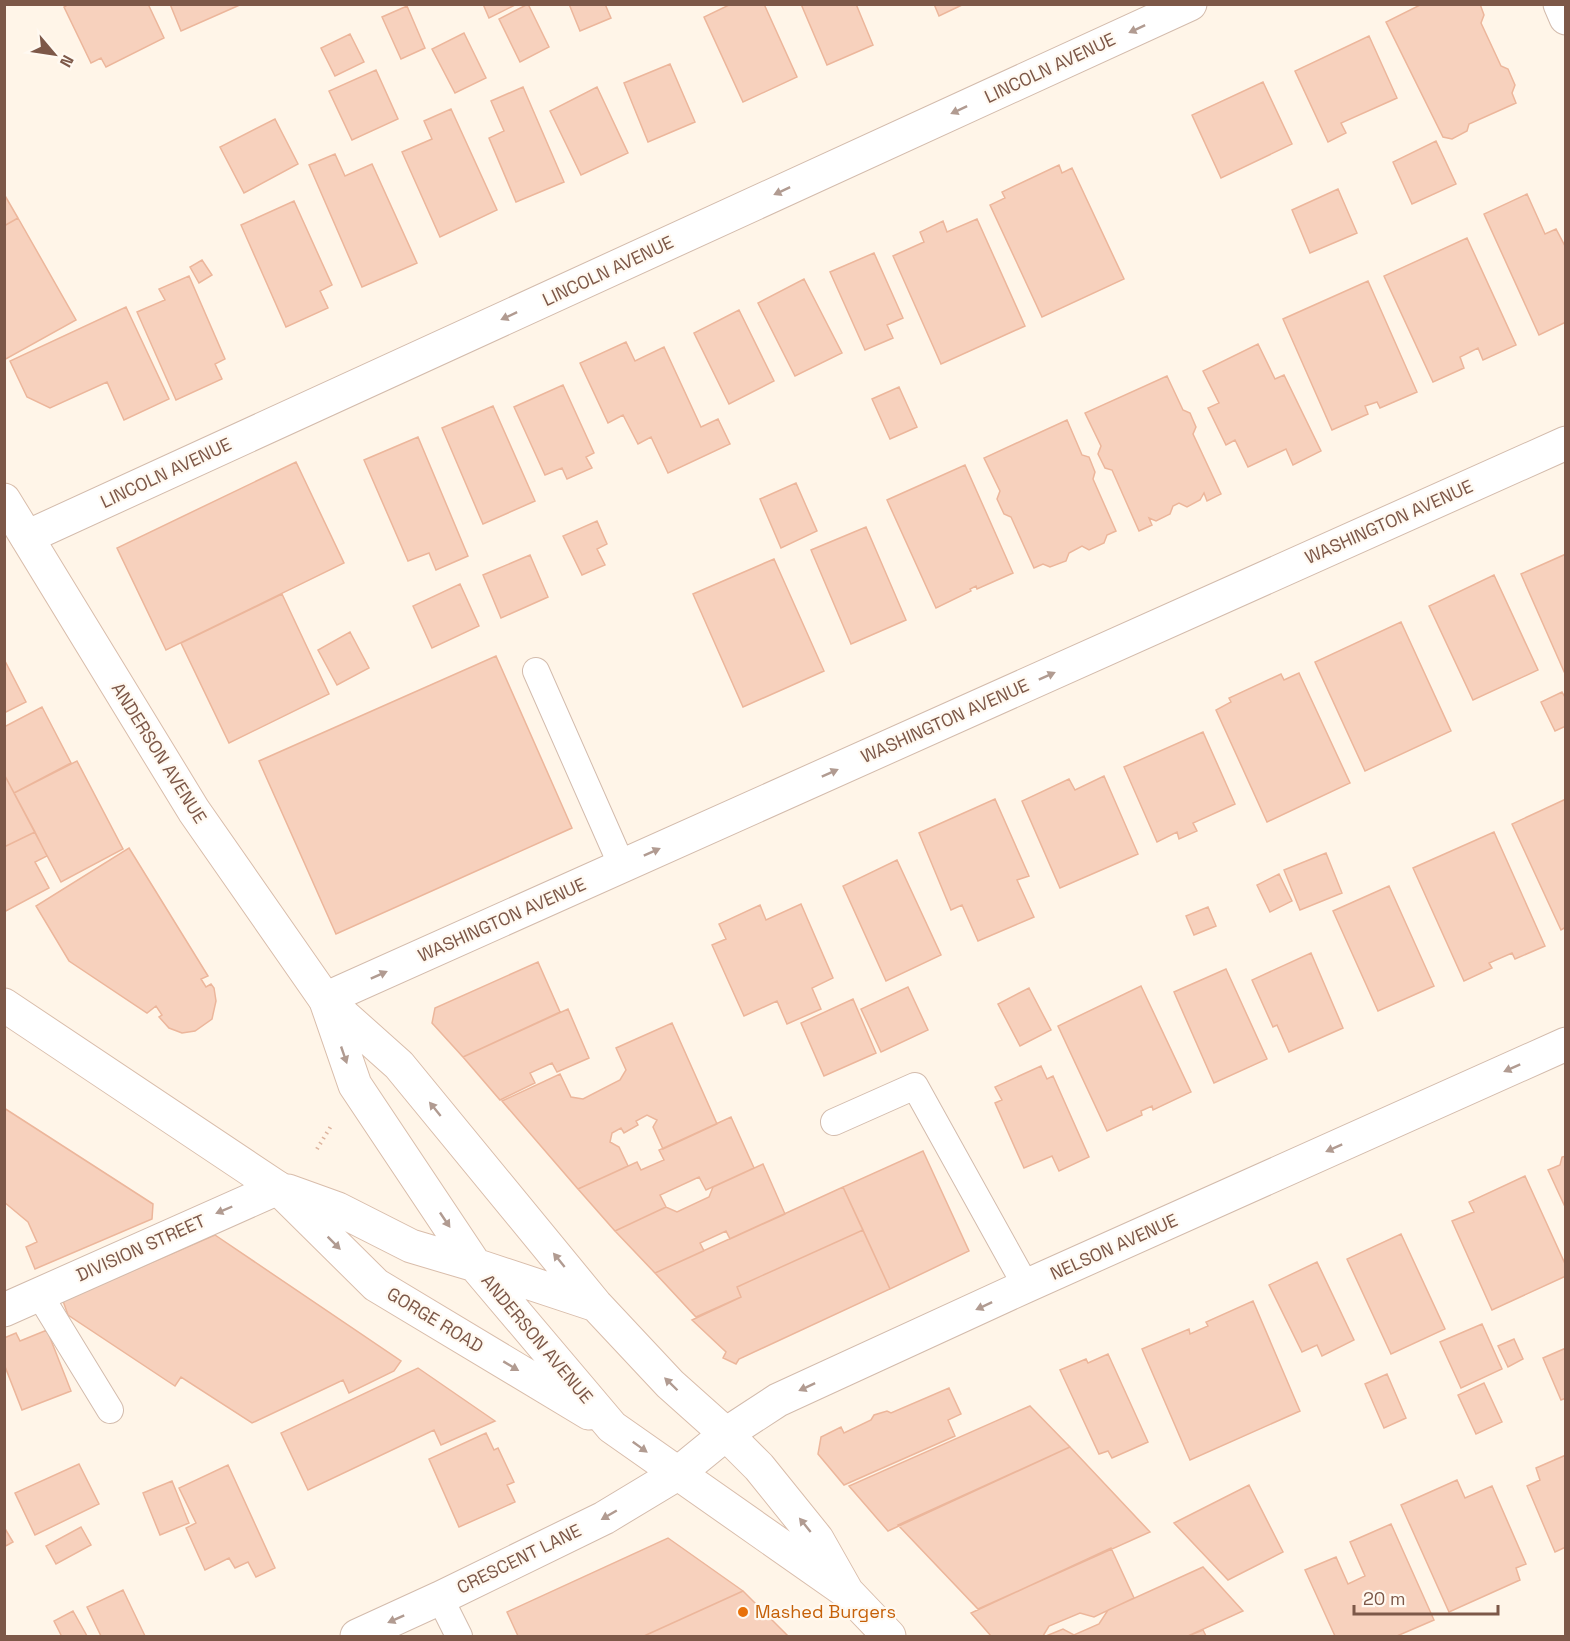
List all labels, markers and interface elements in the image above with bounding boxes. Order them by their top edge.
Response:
north arrow [24,24,84,84]
one-way arrow [1128,24,1145,33]
street label: LINCOLN AVENUE [981,27,1119,108]
text: N [55,51,78,71]
one-way arrow [950,105,968,115]
one-way arrow [773,187,791,197]
street label: LINCOLN AVENUE [539,230,677,311]
one-way arrow [500,311,518,321]
street label: LINCOLN AVENUE [97,432,235,513]
street label: WASHINGTON AVENUE [1301,474,1476,569]
one-way arrow [1038,671,1055,680]
street label: WASHINGTON AVENUE [857,673,1032,768]
street label: ANDERSON AVENUE [107,678,212,827]
one-way arrow [822,768,839,777]
one-way arrow [644,848,661,857]
street label: WASHINGTON AVENUE [414,872,589,967]
one-way arrow [370,970,387,979]
one-way arrow [340,1046,350,1064]
one-way arrow [1504,1063,1521,1072]
one-way arrow [430,1102,442,1117]
one-way arrow [1325,1143,1343,1153]
one-way arrow [215,1206,233,1216]
street label: NELSON AVENUE [1047,1208,1181,1285]
street label: DIVISION STREET [73,1209,209,1286]
one-way arrow [439,1212,451,1228]
one-way arrow [327,1236,341,1250]
one-way arrow [553,1253,566,1268]
street label: ANDERSON AVENUE [477,1269,598,1408]
street label: GORGE ROAD [383,1282,488,1357]
one-way arrow [975,1301,993,1311]
one-way arrow [503,1361,520,1371]
one-way arrow [664,1378,678,1392]
one-way arrow [799,1383,816,1392]
one-way arrow [632,1441,648,1453]
one-way arrow [601,1509,617,1520]
one-way arrow [799,1517,812,1533]
street label: CRESCENT LANE [453,1518,585,1599]
scale bar [1354,1578,1498,1616]
text: 20 m [1363,1587,1406,1610]
place label: Mashed Burgers [755,1600,896,1623]
marker: Mashed Burgers [736,1605,750,1619]
one-way arrow [388,1614,405,1623]

